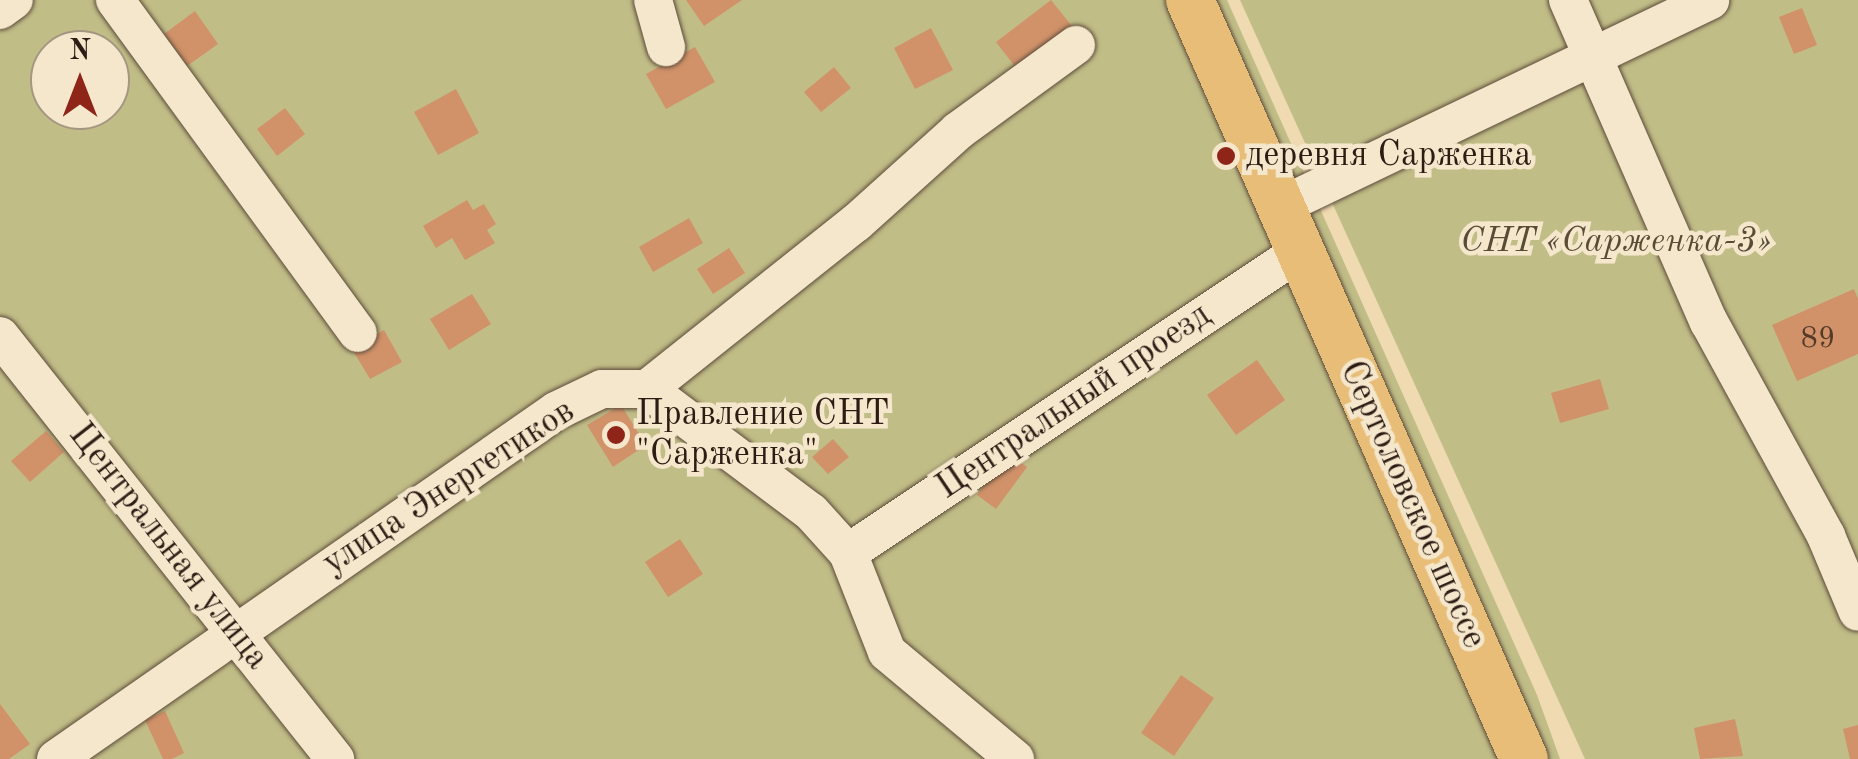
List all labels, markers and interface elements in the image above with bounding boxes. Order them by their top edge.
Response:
north arrow [30,30,130,130]
text: N [69,38,91,66]
place label: деревня Сарженка [1246,135,1532,177]
marker: деревня Сарженка [1215,145,1237,167]
park label: СНТ «Сарженка-3» [1460,221,1772,263]
street label: Центральный проезд [929,295,1219,509]
house number: 89 [1801,321,1835,357]
street label: Сертоловское шоссе [1330,355,1494,655]
street label: улица Энергетиков [315,391,583,585]
place label: Правление СНТ "Сарженка" [636,394,889,476]
street label: Центральная улица [59,415,277,679]
marker: Правление СНТ "Сарженка" [605,424,627,446]

